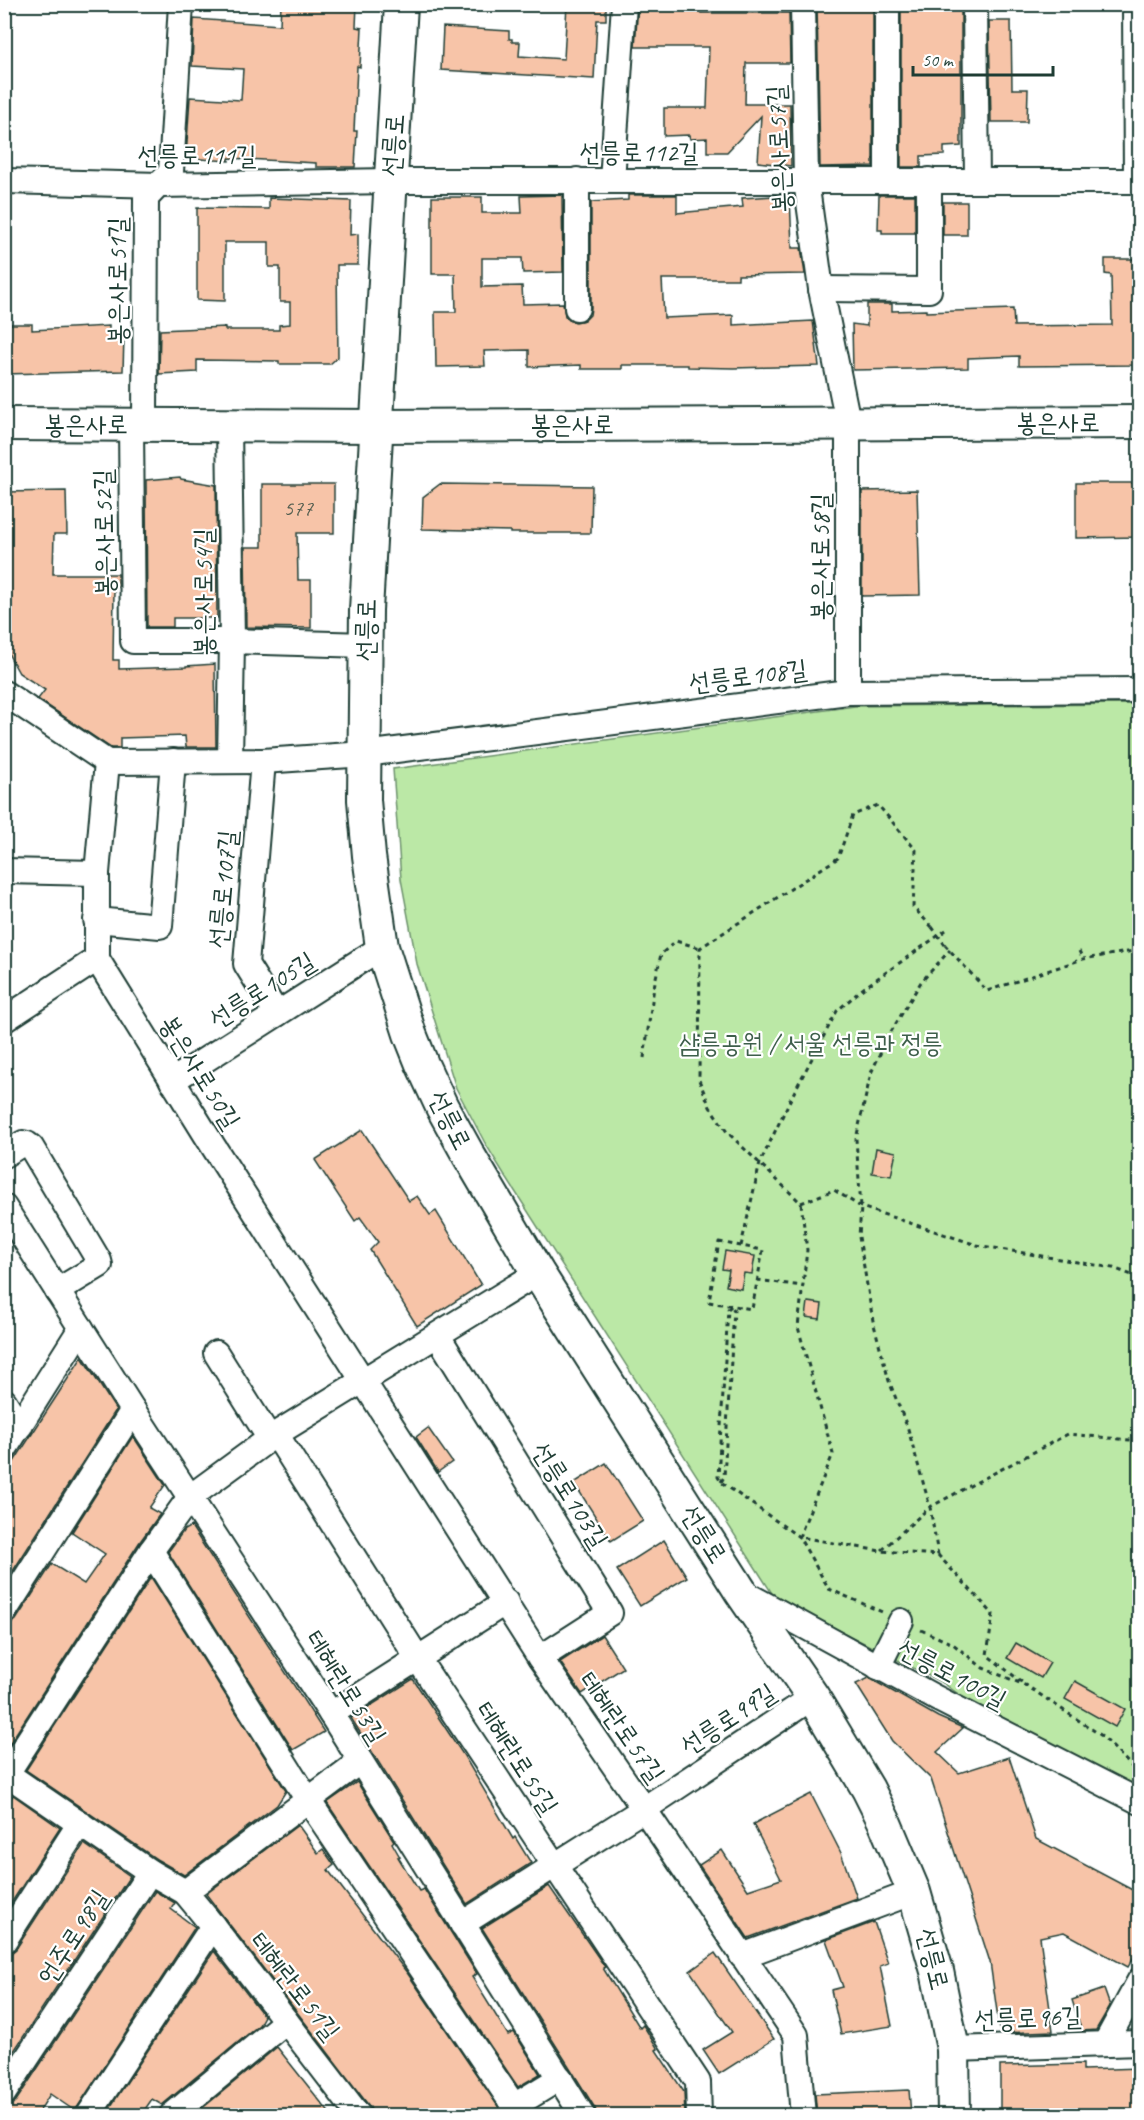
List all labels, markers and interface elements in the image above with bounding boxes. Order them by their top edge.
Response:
scale bar [913,39,1052,77]
text: 50 m [922,49,955,71]
street label: 봉은사로57길 [759,84,799,214]
street label: 선릉로 [374,113,412,177]
street label: 선릉로112길 [580,136,698,169]
street label: 선릉로111길 [138,139,256,172]
street label: 봉은사로51길 [101,217,134,345]
street label: 봉은사로 [1016,406,1100,439]
street label: 봉은사로 [44,408,128,441]
street label: 봉은사로 [530,408,614,441]
street label: 봉은사로52길 [86,469,122,597]
street label: 봉은사로58길 [804,493,837,621]
house number: 577 [283,494,314,522]
street label: 봉은사로54길 [187,528,220,656]
street label: 선릉로 [349,598,383,662]
street label: 선릉로108길 [687,652,809,700]
street label: 선릉로107길 [201,828,245,950]
street label: 선릉로105길 [203,944,321,1035]
street label: 봉은사로50길 [152,1009,248,1135]
park label: 삼릉공원 / 서울 선릉과 정릉 [679,1027,943,1060]
street label: 선릉로 [421,1085,479,1155]
street label: 선릉로103길 [525,1436,616,1554]
street label: 선릉로 [673,1499,735,1569]
street label: 테헤란로53길 [298,1624,394,1750]
street label: 선릉로100길 [892,1632,1012,1716]
street label: 테헤란로57길 [572,1665,672,1789]
street label: 선릉로99길 [674,1676,782,1762]
street label: 테헤란로55길 [468,1695,566,1821]
street label: 언주로98길 [30,1883,116,1991]
street label: 테헤란로51길 [243,1925,347,2047]
street label: 선릉로 [909,1925,957,1993]
street label: 선릉로96길 [974,2000,1082,2036]

